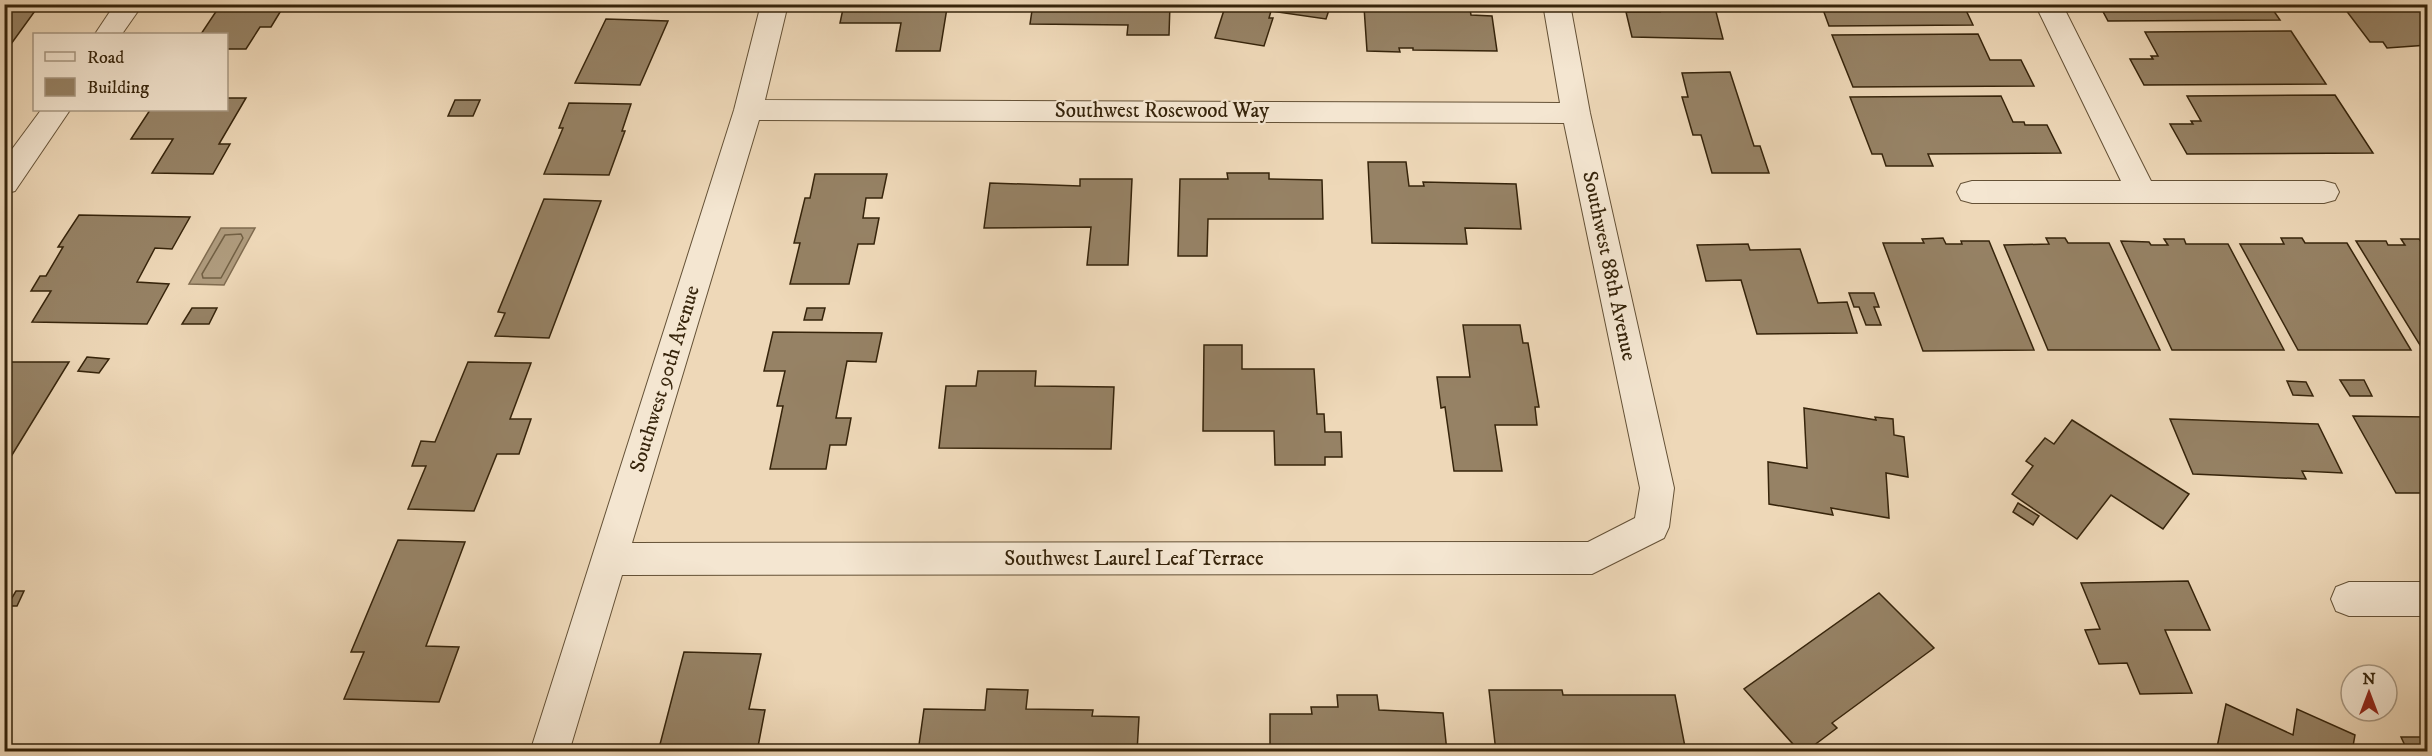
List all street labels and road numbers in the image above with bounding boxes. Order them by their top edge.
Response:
street label: Southwest Rosewood Way [1055,98,1270,124]
street label: Southwest 88th Avenue [1576,169,1642,363]
street label: Southwest 90th Avenue [624,282,706,476]
street label: Southwest Laurel Leaf Terrace [1004,546,1264,572]

